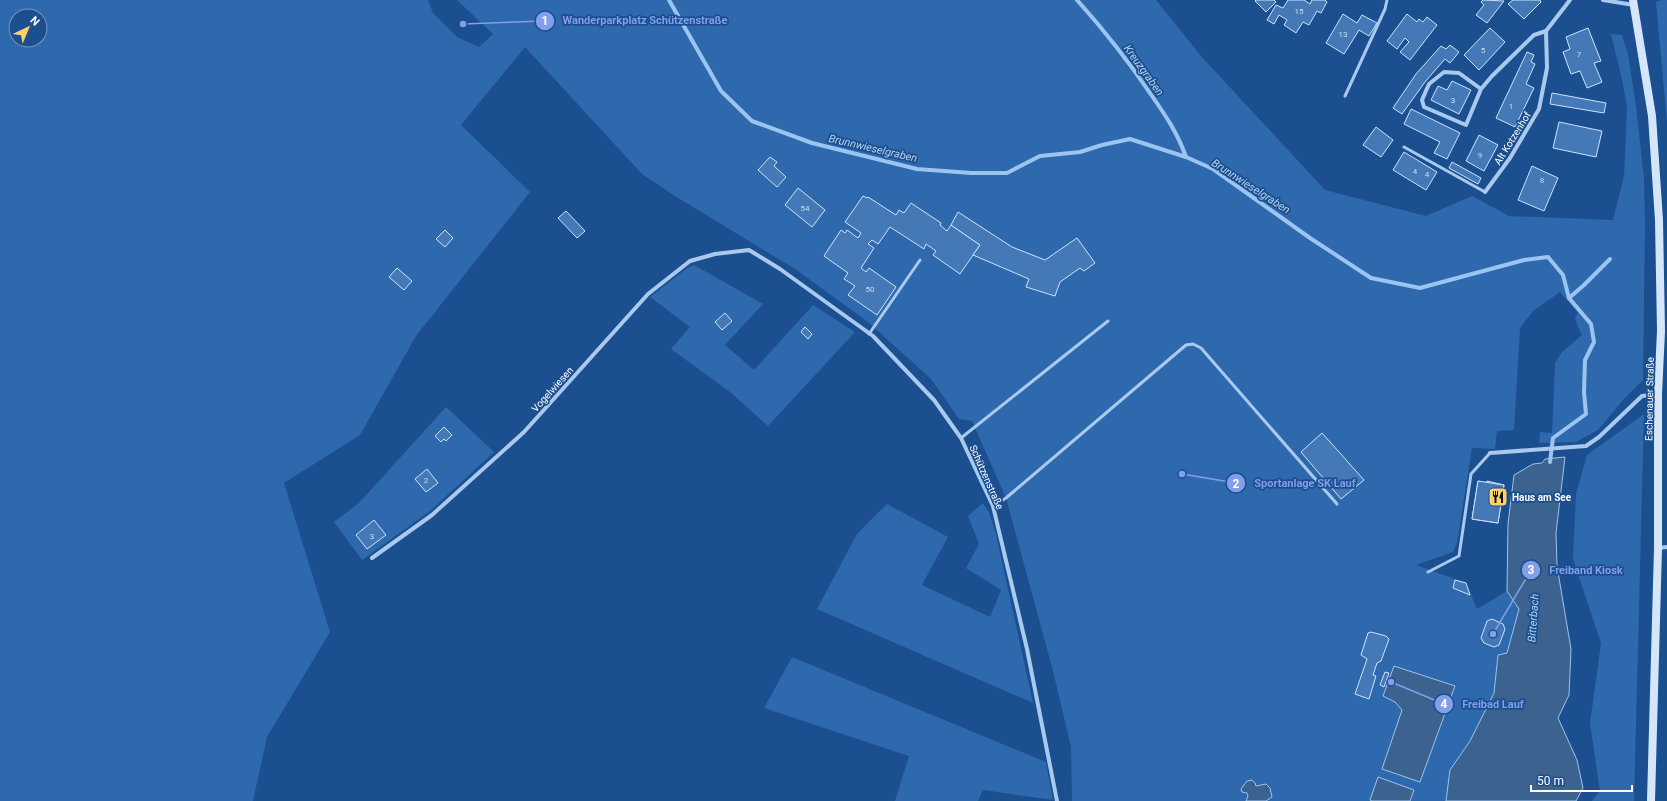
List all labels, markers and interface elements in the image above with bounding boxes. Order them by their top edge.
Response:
house number: 15 [1295,7,1304,16]
north arrow [8,8,48,48]
callout: Wanderparkplatz Schützenstraße [535,9,736,32]
text: N [27,14,42,29]
text: 1 [542,14,548,28]
text: Wanderparkplatz Schützenstraße [563,14,727,27]
house number: 13 [1339,30,1348,39]
water label: Kreuzgraben [1121,42,1166,98]
house number: 5 [1481,46,1486,55]
house number: 7 [1577,50,1582,59]
house number: 3 [1451,96,1455,105]
house number: 1 [1509,102,1513,111]
street label: Alt Kotzenhof [1492,109,1533,167]
water label: Brunnwieselgraben [827,132,919,165]
house number: 9 [1478,151,1482,160]
water label: Brunnwieselgraben [1209,156,1292,217]
house number: 4 [1413,167,1418,176]
house number: 4 [1425,170,1430,179]
house number: 8 [1540,176,1545,185]
house number: 54 [801,204,810,213]
house number: 50 [866,285,875,294]
street label: Eschenauer Straße [1643,357,1656,441]
street label: Vogelwiesen [529,365,575,414]
street label: Schützenstraße [967,443,1006,511]
callout: Sportanlage SK Lauf [1226,472,1364,495]
house number: 2 [424,476,429,485]
text: 2 [1233,477,1240,491]
text: Sportanlage SK Lauf [1254,477,1356,490]
restaurant icon: Haus am See [1487,486,1509,508]
place label: Haus am See [1512,492,1572,503]
house number: 3 [370,532,374,541]
callout: Freiband Kiosk [1521,558,1630,581]
text: 3 [1528,563,1535,577]
text: Freiband Kiosk [1549,564,1623,577]
water label: Bitterbach [1525,593,1542,643]
callout: Freibad Lauf [1434,692,1532,715]
text: 4 [1441,697,1448,711]
text: Freibad Lauf [1462,698,1524,711]
scale bar [1531,767,1632,793]
text: 50 m [1537,774,1564,788]

